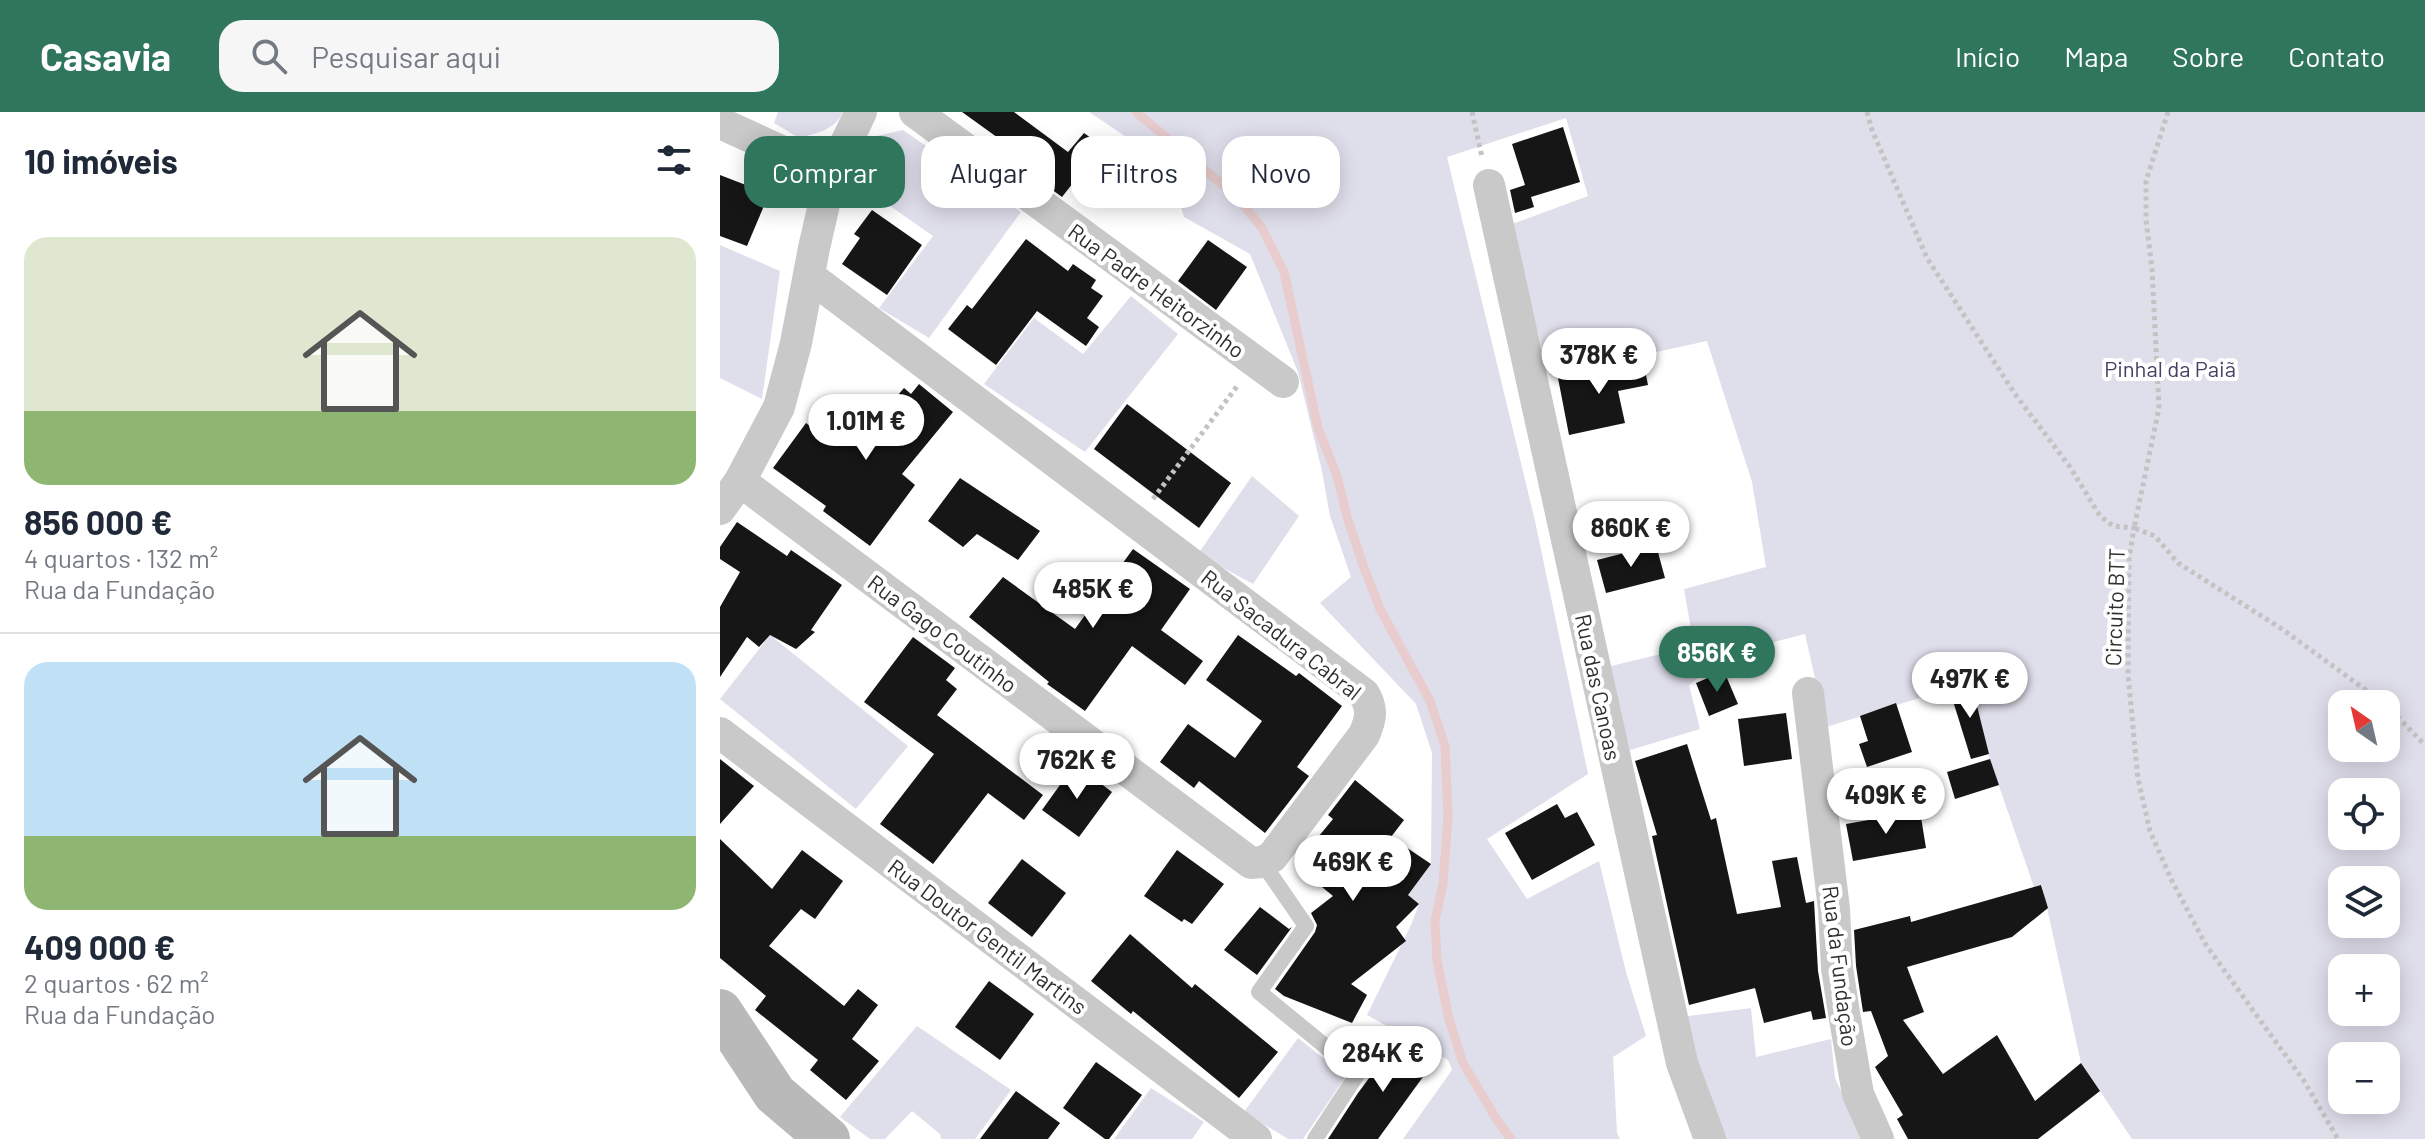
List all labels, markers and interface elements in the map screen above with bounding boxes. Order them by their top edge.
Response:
search box [219,20,779,92]
text: Casavia [40,33,171,79]
icon: search [247,34,291,78]
text: Pesquisar aqui [311,38,501,74]
text: Início [1955,39,2020,73]
text: Mapa [2064,39,2128,73]
text: Sobre [2172,39,2244,73]
text: Contato [2288,39,2385,73]
chip: Comprar [744,136,905,208]
chip: Alugar [921,136,1055,208]
chip: Filtros [1071,136,1206,208]
chip: Novo [1222,136,1340,208]
icon: filters [652,138,696,182]
text: 10 imóveis [24,140,178,181]
street label: Rua Padre Heitorzinho [1064,217,1250,363]
icon: home [288,289,432,433]
pin: 378K € [1534,328,1664,396]
text: 378K € [1560,338,1638,369]
park label: Pinhal da Paiã [2104,355,2236,381]
pin: 1.01M € [792,394,940,462]
text: 1.01M € [826,404,906,435]
text: 856 000 € [24,501,172,542]
pin: 860K € [1566,501,1696,569]
text: 860K € [1591,511,1671,542]
text: 4 quartos · 132 m² [24,542,218,573]
street label: Circuito BTT [2099,547,2129,667]
pin: 485K € [1028,562,1158,630]
street label: Rua Sacadura Cabral [1197,563,1367,705]
street label: Rua Gago Coutinho [863,568,1023,698]
text: 485K € [1052,572,1134,603]
text: Rua da Fundação [24,573,215,604]
street label: Rua das Canoas [1571,611,1627,763]
pin: 856K € [1652,626,1782,694]
text: 856K € [1677,636,1757,667]
pin: 497K € [1905,652,2035,720]
text: 497K € [1930,662,2010,693]
north arrow [2328,690,2400,762]
map controls [2328,690,2400,1114]
icon: home [288,714,432,858]
pin: 762K € [1012,733,1142,801]
text: 762K € [1037,743,1117,774]
pin: 409K € [1821,768,1951,836]
text: 409K € [1845,778,1927,809]
button: locate [2328,778,2400,850]
pin: 469K € [1288,835,1418,903]
text: 469K € [1312,845,1394,876]
street label: Rua Doutor Gentil Martins [884,853,1092,1019]
button: layers [2328,866,2400,938]
street label: Rua da Fundação [1818,884,1864,1048]
text: 409 000 € [24,926,175,967]
button: + [2328,954,2400,1026]
text: 2 quartos · 62 m² [24,967,209,998]
text: Rua da Fundação [24,998,215,1029]
pin: 284K € [1318,1026,1448,1094]
text: 284K € [1342,1036,1424,1067]
button: − [2328,1042,2400,1114]

